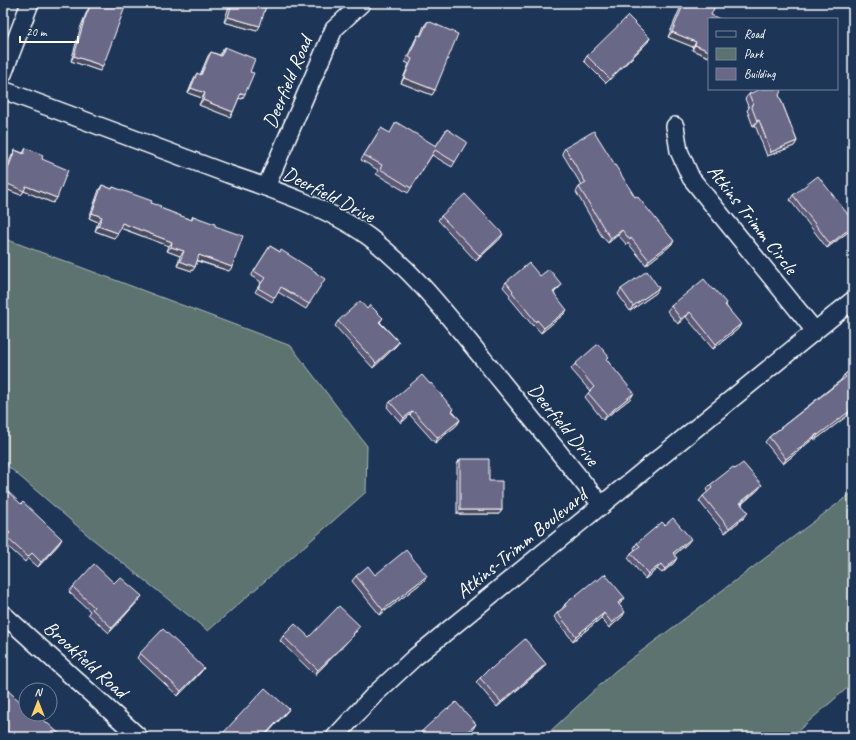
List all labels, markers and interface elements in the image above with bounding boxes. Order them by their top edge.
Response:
scale bar [20,18,78,44]
legend [708,18,838,90]
text: 20 m [26,24,48,40]
text: Road [744,26,766,42]
street label: Deerfield Road [257,30,319,132]
text: Park [744,46,765,62]
text: Building [744,66,776,82]
street label: Atkins Trimm Circle [702,159,804,280]
street label: Deerfield Drive [279,161,380,229]
street label: Deerfield Drive [523,378,606,472]
street label: Atkins-Trimm Boulevard [451,481,594,604]
street label: Brookfield Road [39,615,135,706]
north arrow [18,682,58,722]
text: N [35,685,44,699]

